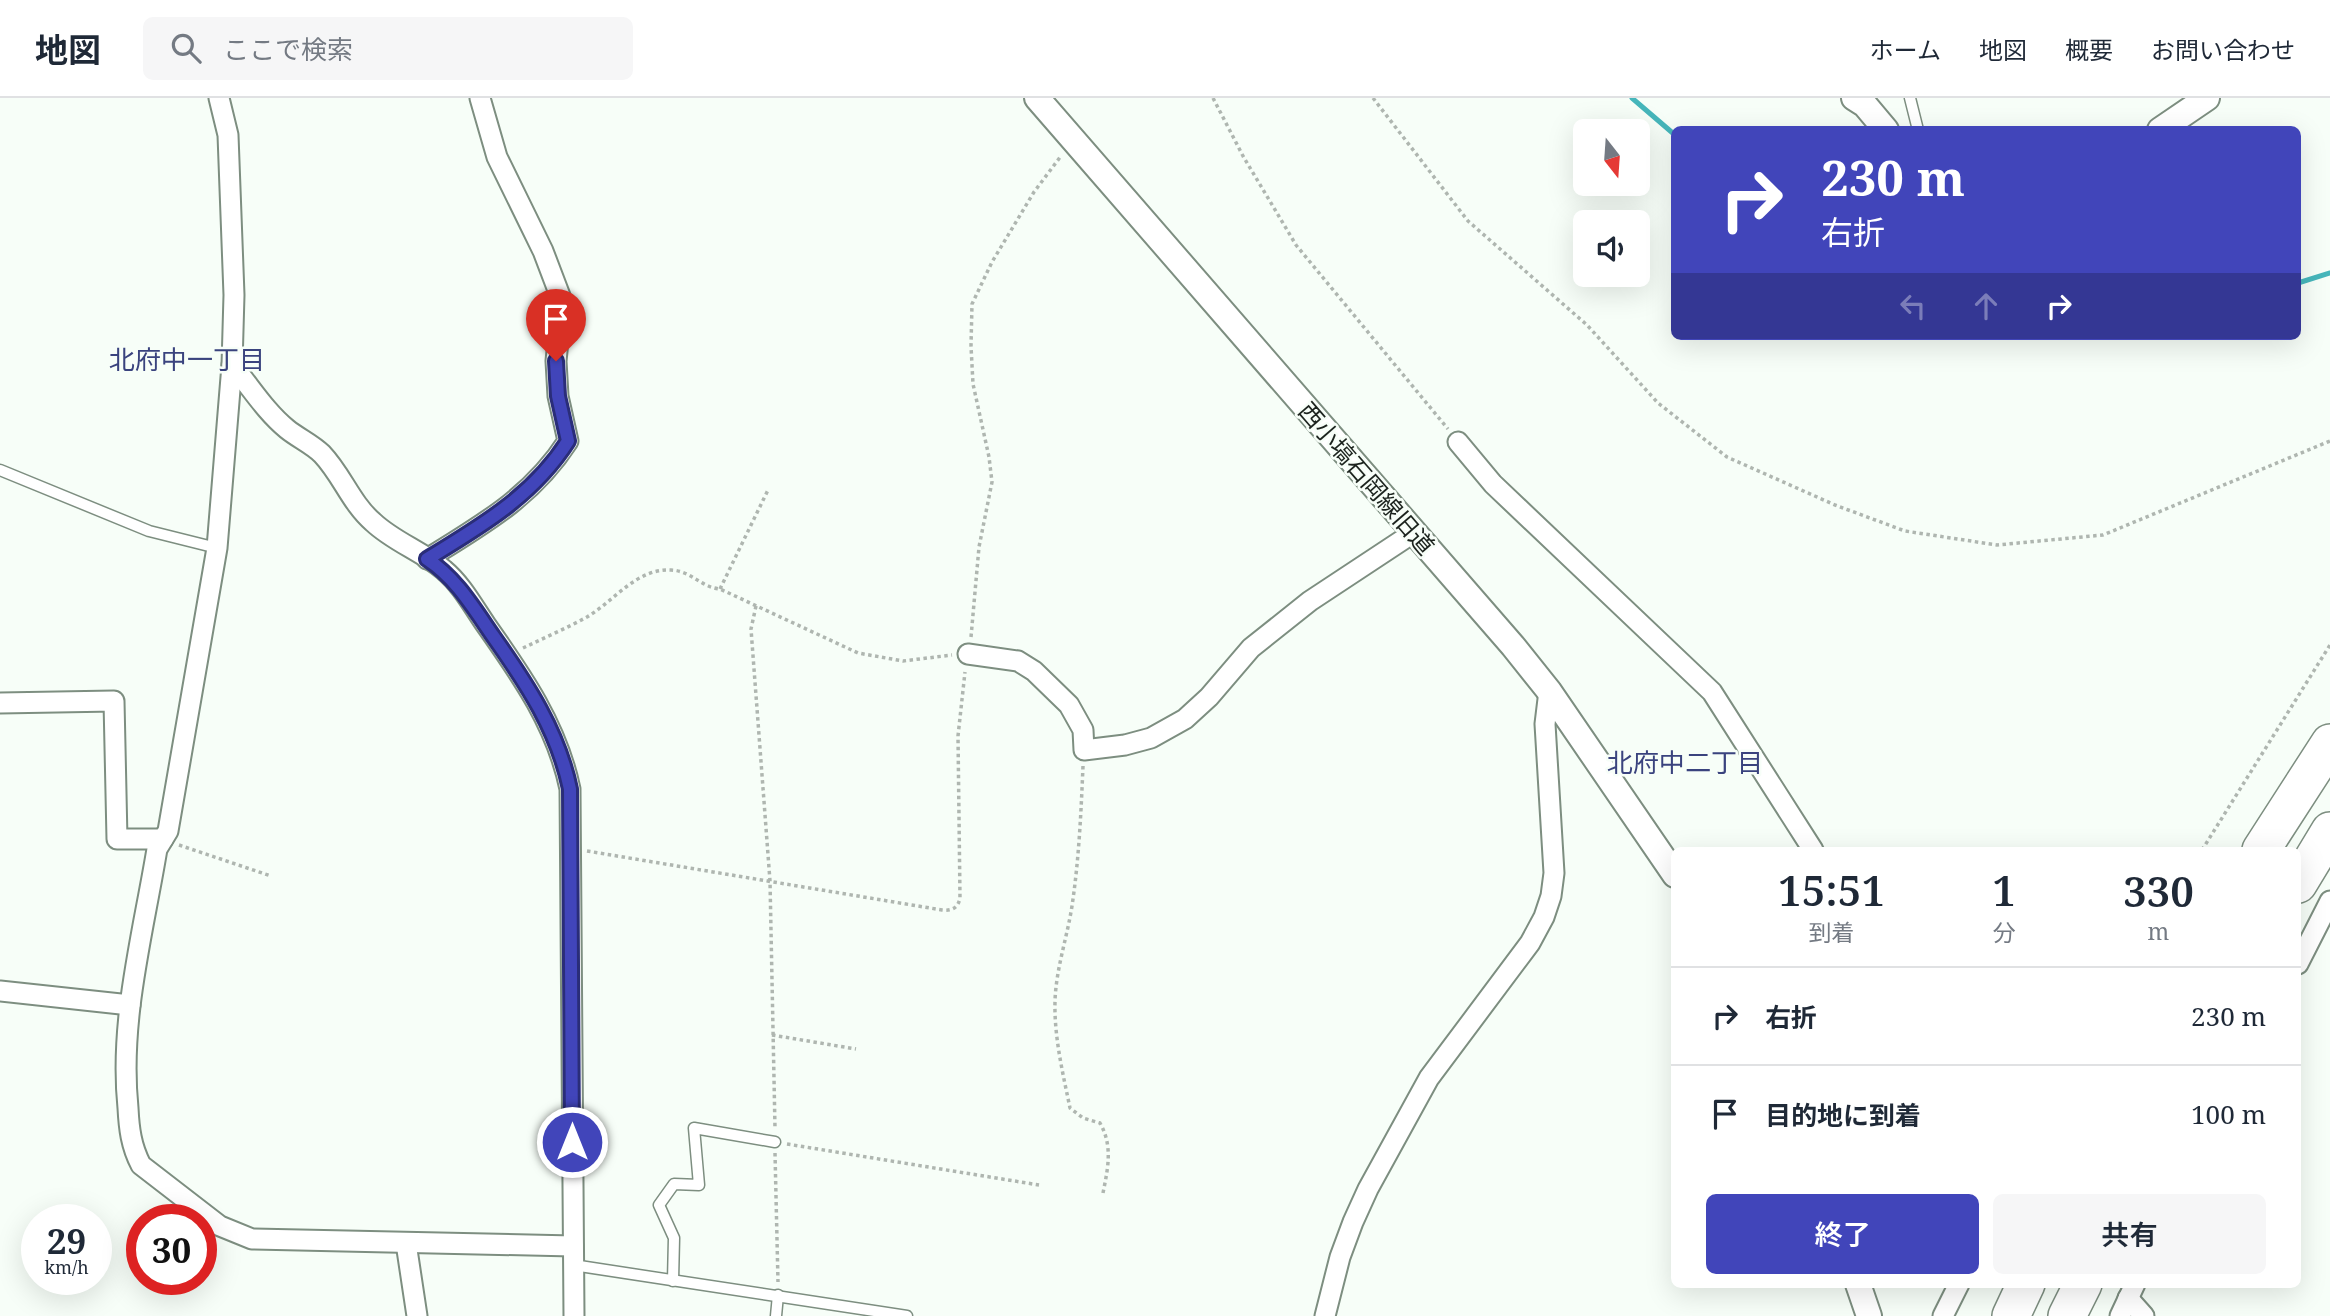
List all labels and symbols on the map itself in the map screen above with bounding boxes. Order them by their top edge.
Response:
north arrow [1573,119,1650,196]
pin [526,289,586,361]
district label: 北府中一丁目 [109,341,265,377]
street label: 西小塙石岡線旧道 [1292,395,1443,561]
district label: 北府中二丁目 [1607,744,1763,780]
position arrow [535,1105,609,1179]
speed limit sign: 30 [126,1204,217,1295]

